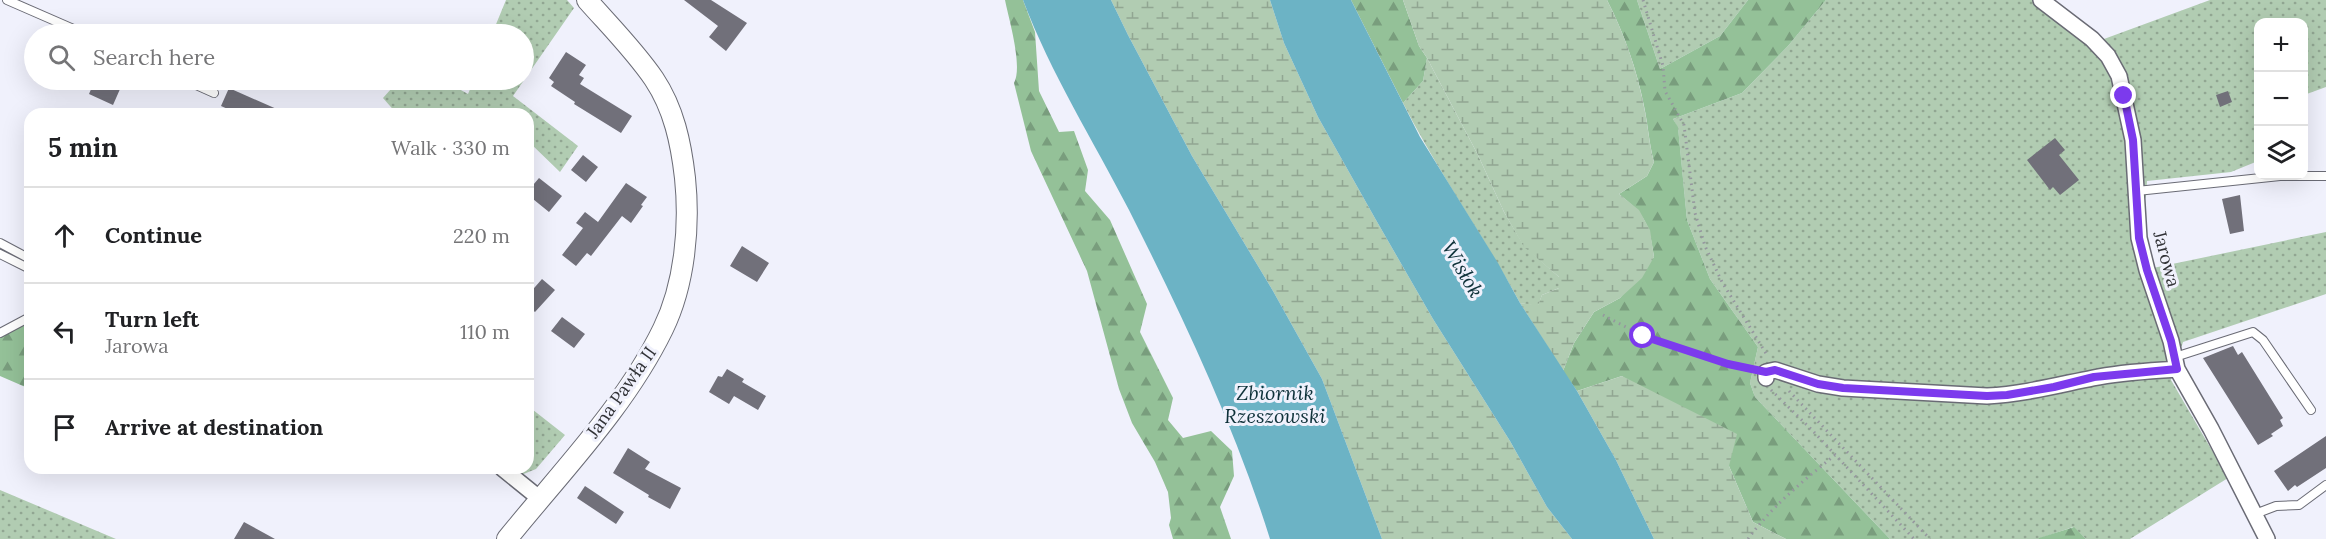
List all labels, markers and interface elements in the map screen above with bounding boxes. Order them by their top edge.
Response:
map controls [2254,18,2308,180]
button: + [2254,18,2308,72]
search box [24,24,534,90]
icon: search [45,41,78,74]
text: Search here [93,43,215,71]
button: − [2254,72,2308,126]
route end [2110,82,2136,108]
button: layers [2254,126,2308,180]
text: 5 min [48,131,118,164]
text: Walk · 330 m [391,135,510,160]
icon: ahead [48,219,81,252]
text: Continue [105,221,202,249]
text: 220 m [453,223,510,248]
street label: Jarowa [2148,227,2186,290]
water label: Wisłok [1437,236,1489,302]
text: Turn left [105,305,199,333]
icon: left [48,315,81,348]
text: 110 m [460,319,510,344]
route start [1629,322,1655,348]
text: Jarowa [105,333,169,358]
street label: Jana Pawła II [580,342,661,443]
water label: Zbiornik Rzeszowski [1224,380,1326,428]
icon: arrive [48,411,81,444]
text: Arrive at destination [105,413,323,441]

